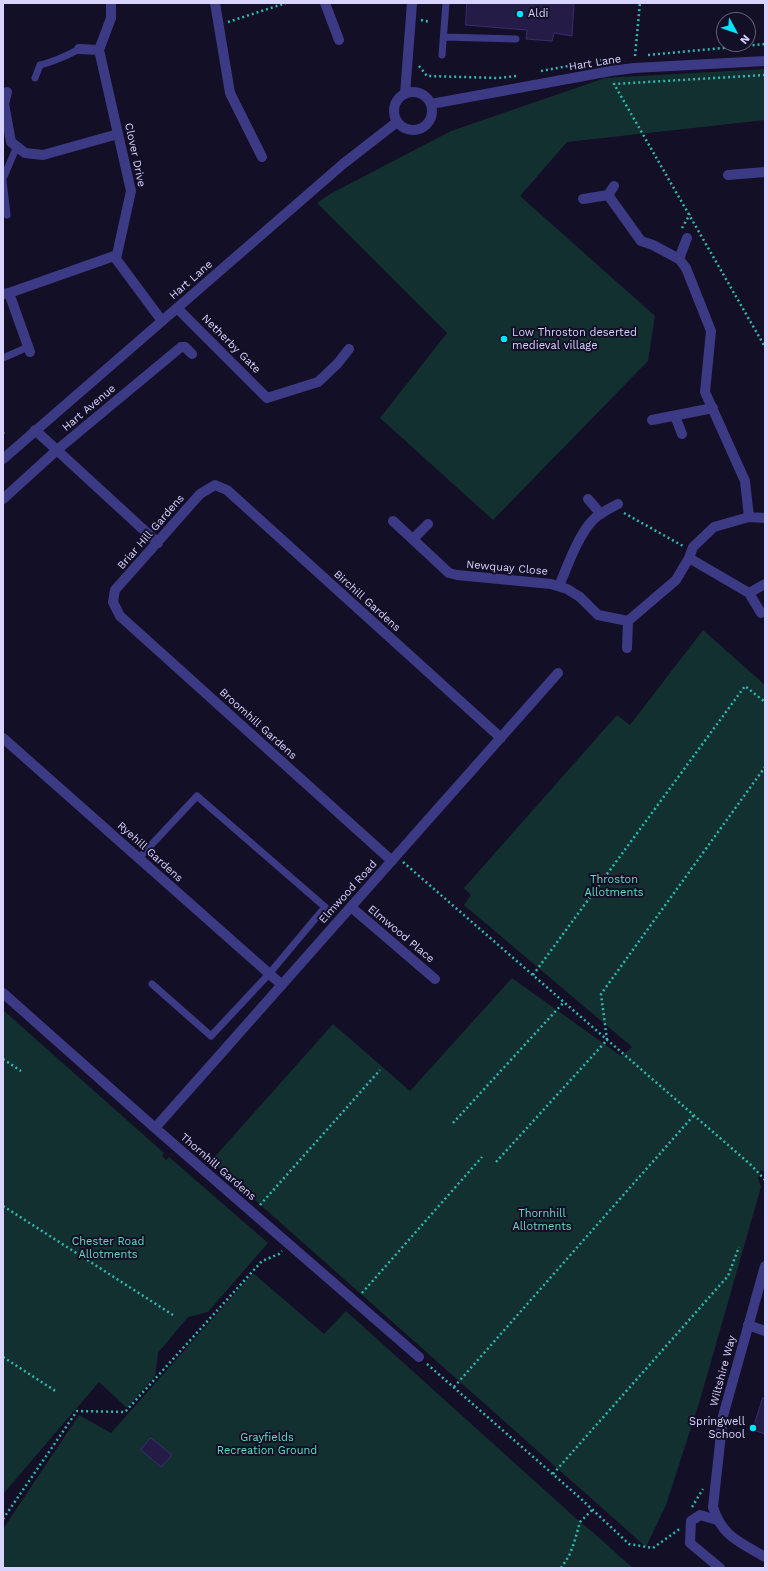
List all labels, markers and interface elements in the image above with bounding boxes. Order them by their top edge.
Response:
place label: Aldi [528,7,548,21]
marker: Aldi [515,9,525,19]
north arrow [716,12,756,52]
text: N [737,32,752,47]
street label: Hart Lane [568,52,622,74]
street label: Clover Drive [122,122,148,188]
street label: Hart Lane [167,258,215,302]
street label: Netherby Gate [199,312,263,376]
place label: Low Throston deserted medieval village [512,326,637,352]
marker: Low Throston deserted medieval village [499,334,509,344]
street label: Hart Avenue [60,382,118,434]
street label: Briar Hill Gardens [115,492,187,572]
street label: Newquay Close [466,558,548,578]
street label: Birchill Gardens [331,568,403,634]
street label: Broomhill Gardens [217,686,299,762]
street label: Ryehill Gardens [115,819,185,885]
street label: Elmwood Road [316,858,380,926]
park label: Throston Allotments [584,873,644,899]
street label: Elmwood Place [365,902,437,966]
street label: Thornhill Gardens [178,1131,258,1203]
park label: Thornhill Allotments [512,1207,572,1233]
park label: Chester Road Allotments [72,1235,144,1261]
street label: Wiltshire Way [707,1334,739,1408]
place label: Springwell School [689,1415,745,1441]
marker: Springwell School [748,1423,758,1433]
park label: Grayfields Recreation Ground [217,1431,317,1457]

